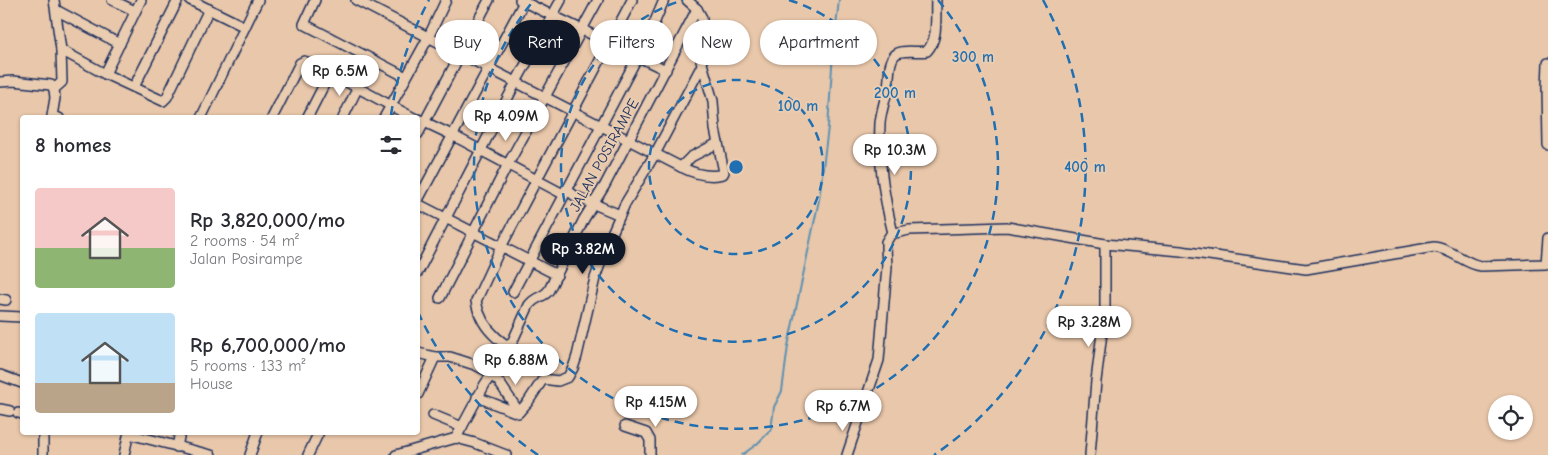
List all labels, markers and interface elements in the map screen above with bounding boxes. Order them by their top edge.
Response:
chip: Buy [435,20,499,65]
chip: Rent [509,20,580,65]
chip: Filters [590,20,673,65]
chip: New [683,20,750,65]
chip: Apartment [760,20,877,65]
text: 300 m [952,48,994,66]
pin: Rp 6.5M [294,54,386,97]
text: Rp 6.5M [312,62,368,80]
text: 200 m [874,84,916,102]
street label: JALAN POSIRAMPE [565,95,643,215]
text: 100 m [778,97,818,115]
pin: Rp 4.09M [454,100,558,142]
text: Rp 4.09M [474,107,538,125]
icon: filters [377,131,405,159]
text: 8 homes [35,133,111,157]
pin: Rp 10.3M [843,134,947,176]
text: Rp 10.3M [864,141,926,159]
centre of rings [727,158,745,176]
text: 400 m [1064,158,1106,176]
icon: home [75,208,135,268]
text: Rp 3,820,000/mo [190,208,345,232]
text: 2 rooms · 54 m² [190,232,299,250]
pin: Rp 3.82M [531,232,635,275]
text: Rp 3.82M [551,240,615,258]
text: Jalan Posirampe [190,250,303,268]
pin: Rp 3.28M [1037,306,1141,348]
text: Rp 3.28M [1057,313,1121,331]
icon: home [75,333,135,393]
text: Rp 6,700,000/mo [190,333,346,357]
pin: Rp 6.88M [464,344,568,386]
text: Rp 6.88M [484,351,548,369]
text: 5 rooms · 133 m² [190,357,306,375]
text: House [190,375,233,393]
pin: Rp 4.15M [604,386,708,428]
pin: Rp 6.7M [797,390,889,432]
text: Rp 4.15M [625,393,687,411]
map controls [1488,395,1533,440]
button: locate [1488,395,1533,440]
text: Rp 6.7M [816,397,870,415]

